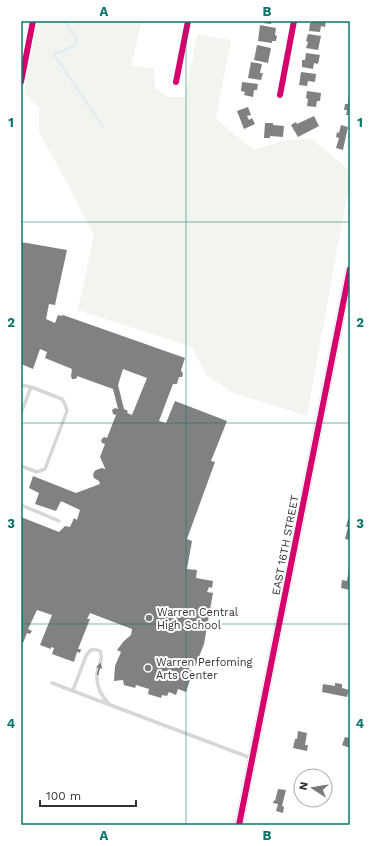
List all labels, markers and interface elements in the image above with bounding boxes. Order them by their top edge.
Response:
text: A [100,4,109,19]
text: B [263,4,272,19]
text: 1 [8,115,14,130]
text: 1 [357,115,363,130]
text: 2 [7,315,15,330]
text: 2 [356,315,364,330]
street label: EAST 16TH STREET [269,494,302,596]
text: 3 [7,516,15,531]
text: 3 [356,516,364,531]
place label: Warren Central High School [157,606,239,632]
marker: Warren Central High School [144,613,154,623]
place label: Warren Perfoming Arts Center [156,656,252,682]
one-way arrow [96,663,102,675]
marker: Warren Perfoming Arts Center [143,663,153,673]
text: 4 [7,716,16,731]
text: 4 [356,716,365,731]
north arrow [293,768,333,808]
text: N [297,781,311,791]
scale bar [40,782,136,808]
text: 100 m [46,789,81,803]
text: A [100,828,109,843]
text: B [263,828,272,843]

